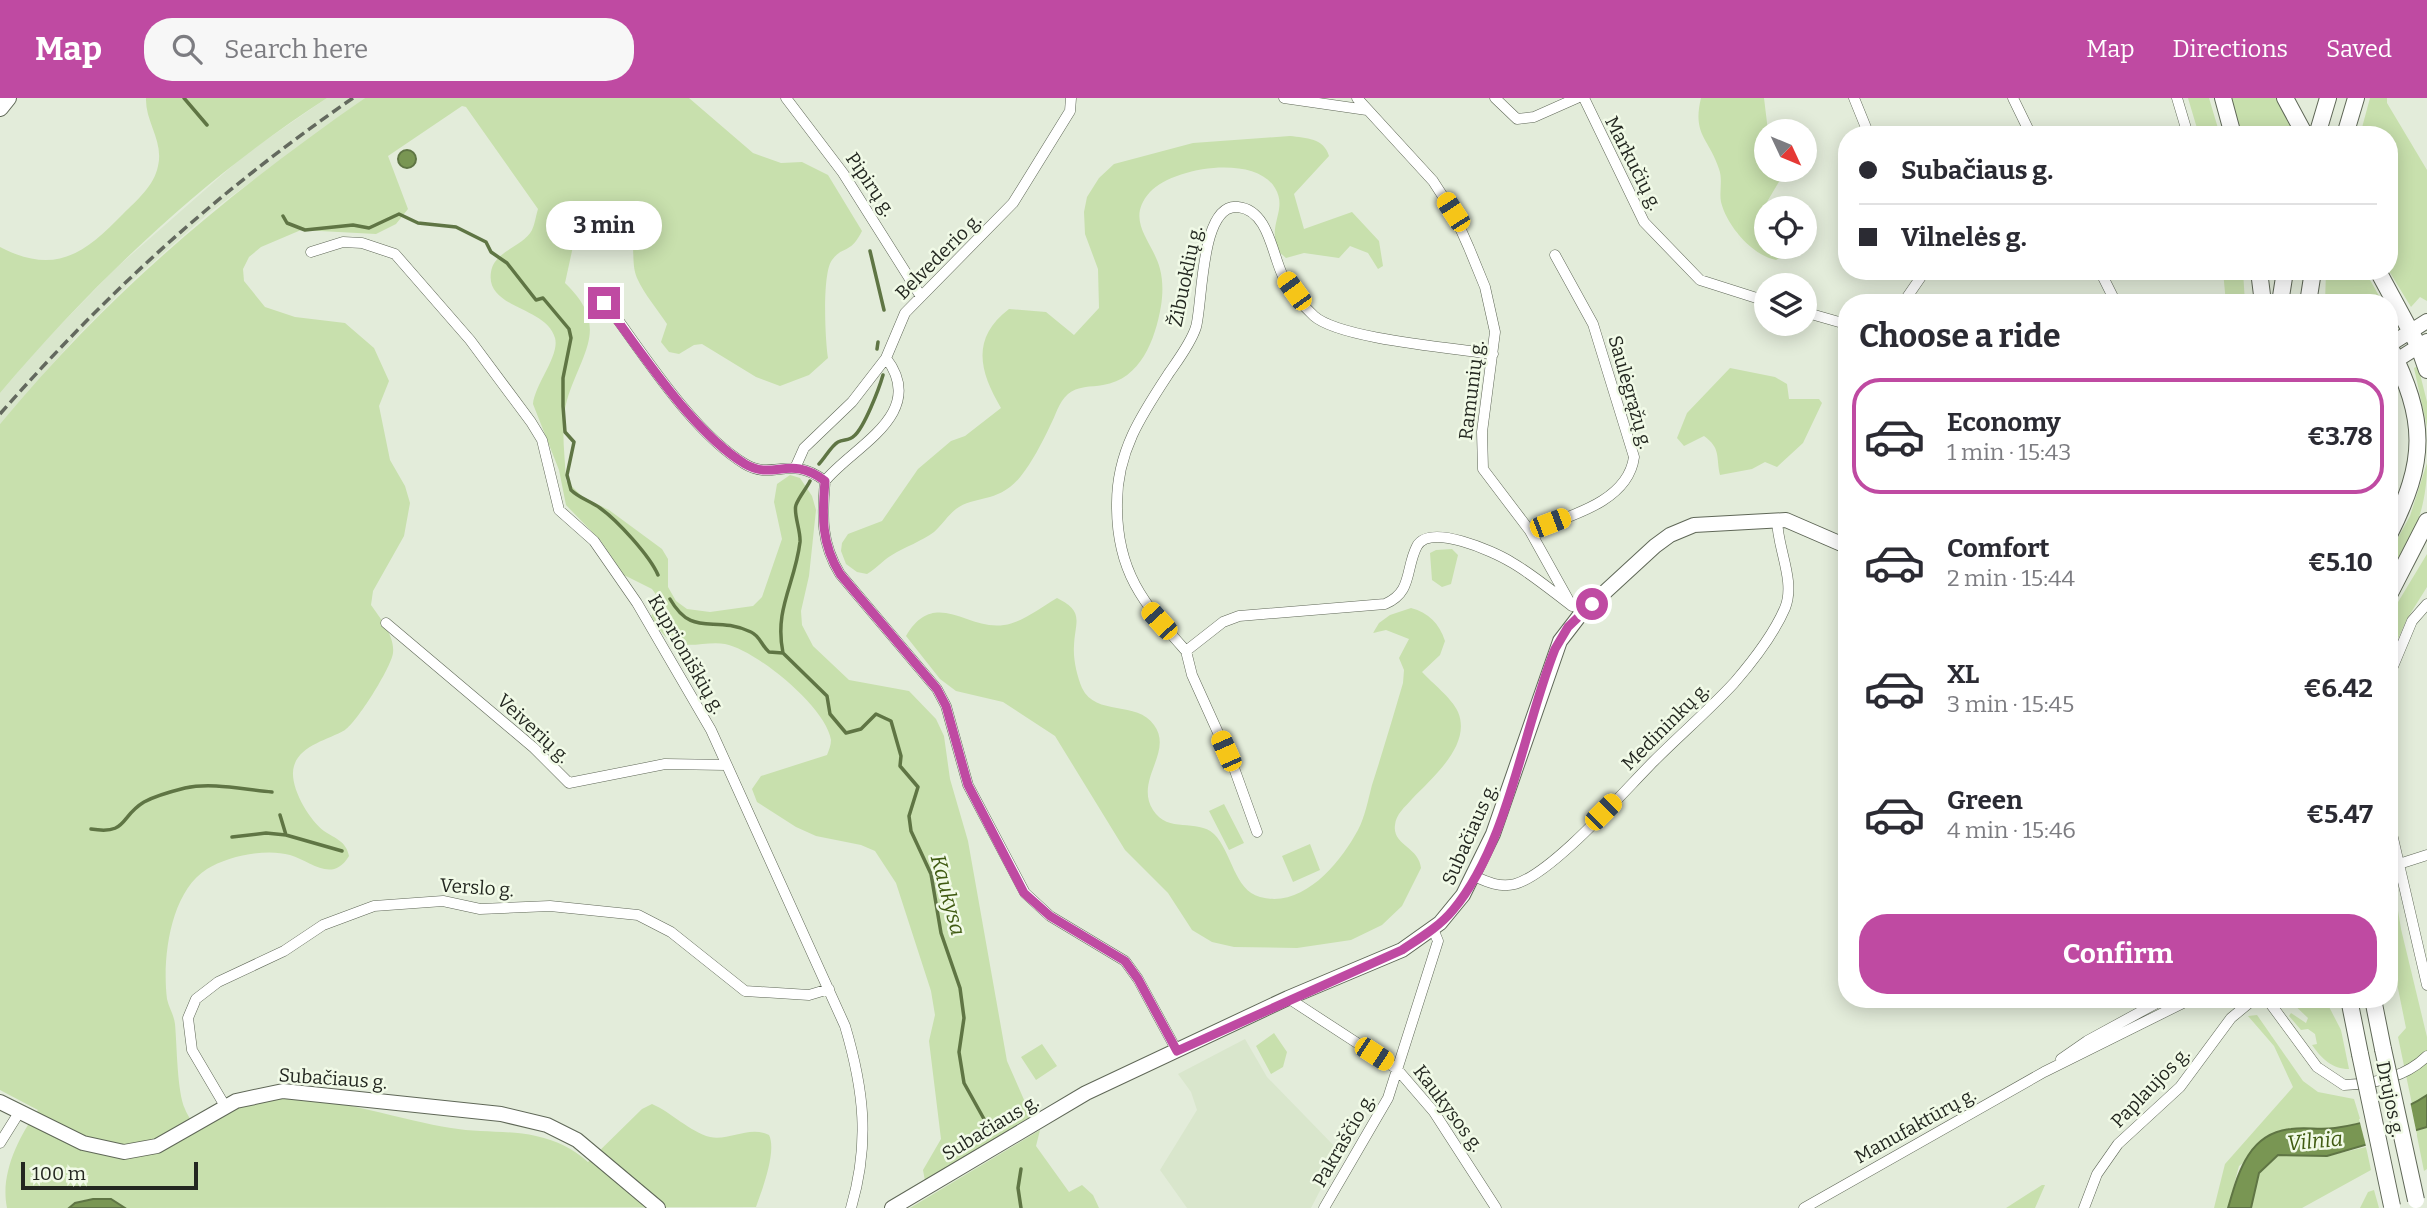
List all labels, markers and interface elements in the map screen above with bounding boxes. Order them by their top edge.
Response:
search box [144,18,634,81]
text: Map [35,29,102,69]
icon: search [168,30,206,68]
text: Search here [224,34,368,65]
text: Map [2086,35,2135,63]
text: Directions [2173,35,2288,63]
text: Saved [2326,35,2392,63]
street label: Markučių g. [1600,112,1667,214]
north arrow [1754,119,1816,182]
map controls [1754,119,1817,336]
street label: Pipirų g. [841,148,900,221]
text: Subačiaus g. [1901,155,2053,186]
car [1433,189,1474,235]
button: locate [1754,196,1817,259]
callout: 3 min [546,202,662,250]
street label: Belvederio g. [890,208,986,304]
text: 3 min [573,211,635,239]
text: Vilnelės g. [1901,222,2027,253]
street label: Žibuoklių g. [1164,223,1207,329]
car [1274,268,1315,314]
button: layers [1754,273,1817,336]
route end [588,287,620,319]
text: Choose a ride [1859,317,2060,355]
street label: Saulėgrąžų g. [1603,333,1658,452]
street label: Ramunių g. [1454,339,1489,441]
icon: car [1863,405,1926,468]
text: Economy [1947,407,2061,438]
text: €3.78 [2307,421,2373,452]
text: 1 min · 15:43 [1947,438,2071,466]
car [1527,506,1574,540]
icon: car [1863,531,1926,594]
text: Comfort [1947,533,2050,564]
text: €5.10 [2308,547,2373,578]
text: 2 min · 15:44 [1947,564,2075,592]
route start [1576,588,1608,620]
street label: Kuprioniškių g. [643,590,730,718]
car [1138,598,1181,644]
icon: car [1863,657,1926,720]
text: XL [1947,659,1979,690]
text: €6.42 [2304,673,2373,704]
street label: Medininkų g. [1617,678,1714,775]
street label: Veiverių g. [492,689,575,768]
text: 3 min · 15:45 [1947,690,2074,718]
car [1208,728,1245,774]
street label: Subačiaus g. [1437,780,1502,889]
icon: car [1863,783,1926,846]
text: Green [1947,785,2023,816]
car [1581,790,1626,834]
text: €5.47 [2306,799,2373,830]
text: 4 min · 15:46 [1947,816,2076,844]
water label: Kaukysa [925,852,971,938]
street label: Verslo g. [439,873,515,902]
button: Confirm [1859,914,2377,994]
car [1351,1034,1398,1074]
street label: Paplaujos g. [2106,1042,2195,1133]
street label: Drujos g. [2371,1059,2410,1139]
street label: Kaukysos g. [1409,1060,1489,1156]
street label: Subačiaus g. [278,1063,388,1094]
street label: Manufaktūrų g. [1850,1083,1980,1168]
street label: Subačiaus g. [938,1090,1043,1165]
street label: Pakraščio g. [1308,1090,1379,1191]
water label: Vilnia [2286,1126,2344,1156]
scale bar [21,1159,198,1191]
text: 100 m [32,1162,86,1185]

